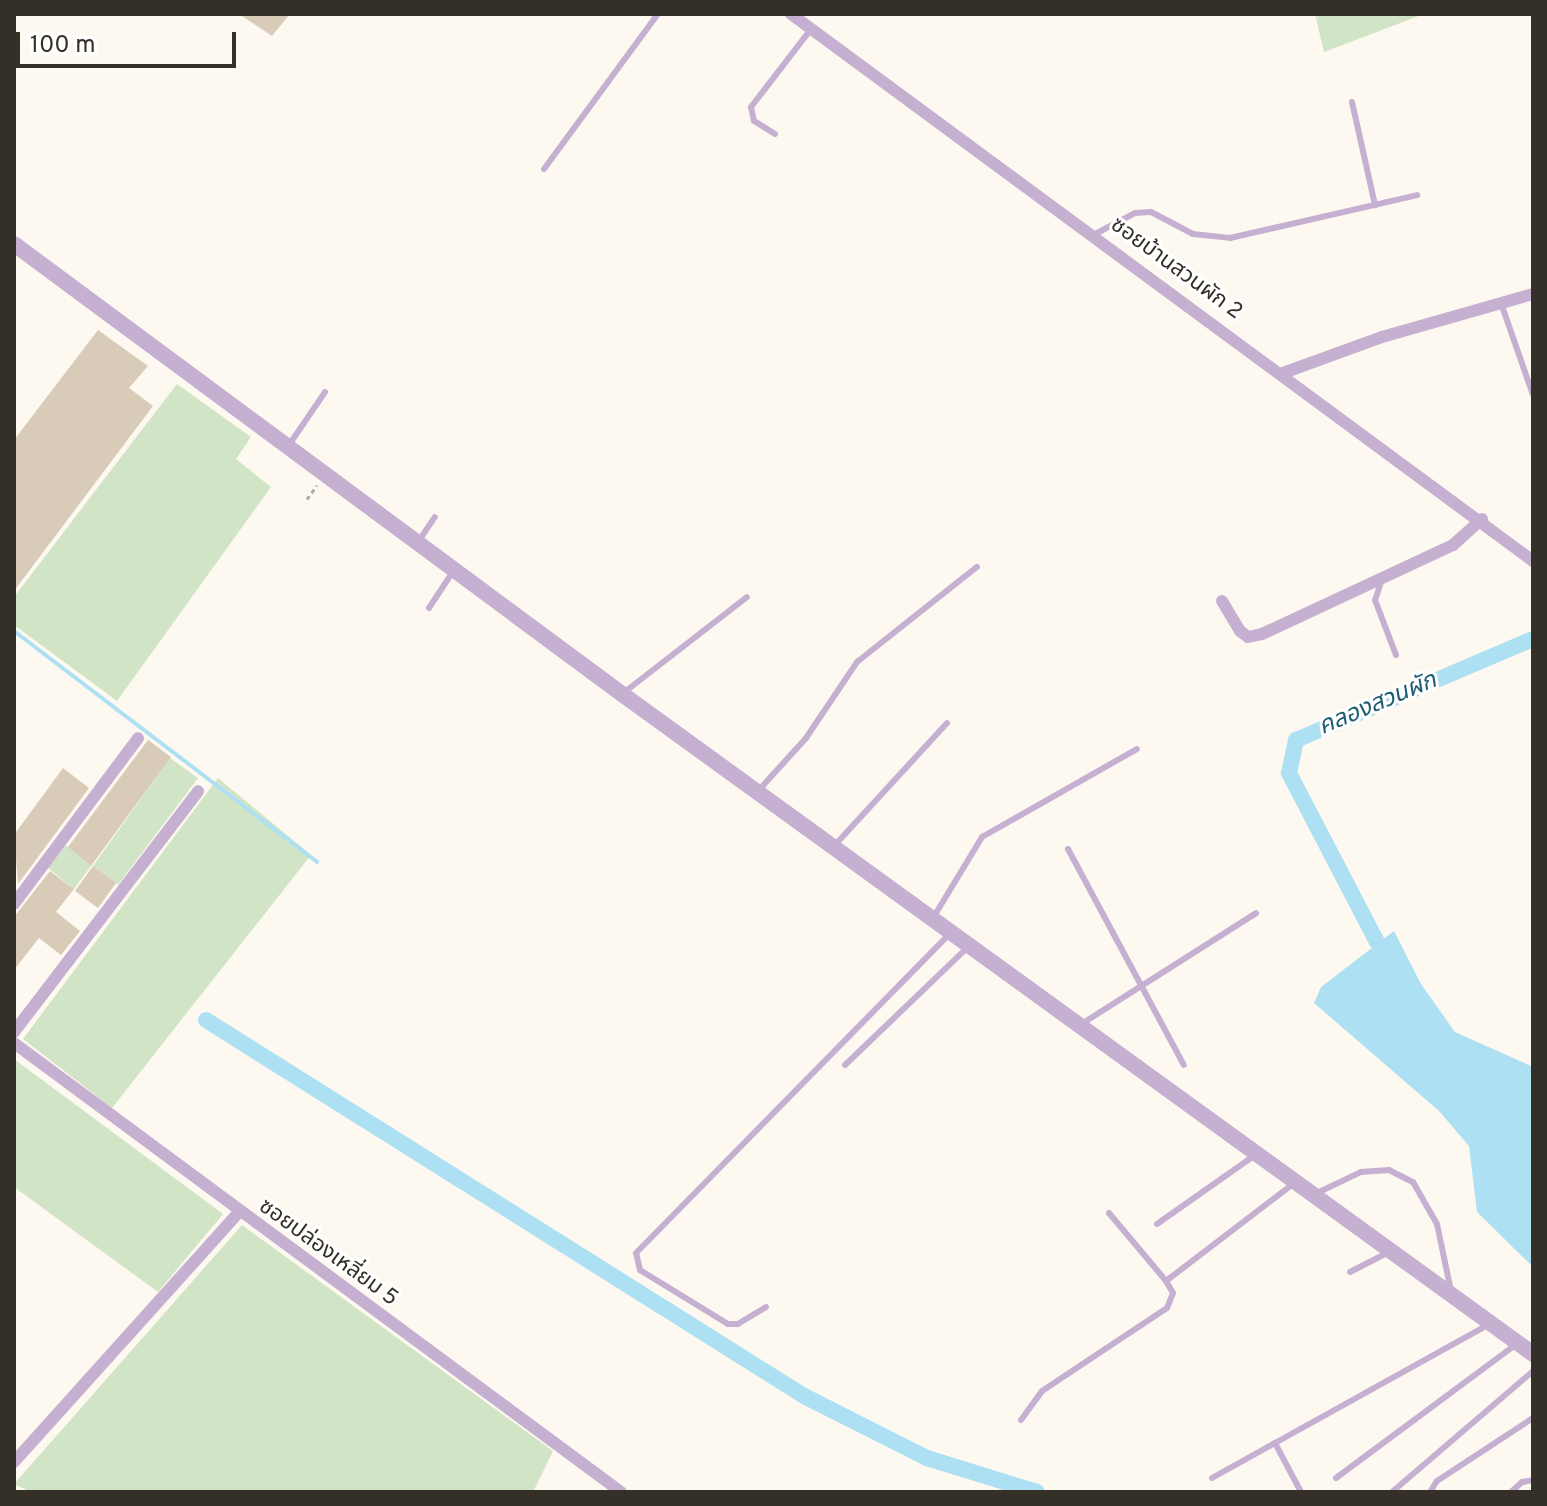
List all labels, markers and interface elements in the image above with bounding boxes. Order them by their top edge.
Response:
scale bar [20,16,240,66]
text: 100 m [30,31,96,61]
street label: ซอยบ้านสวนผัก 2 [1105,212,1247,326]
water label: คลองสวนผัก [1315,667,1441,743]
street label: ซอยปล่องเหลี่ยม 5 [253,1194,403,1312]

